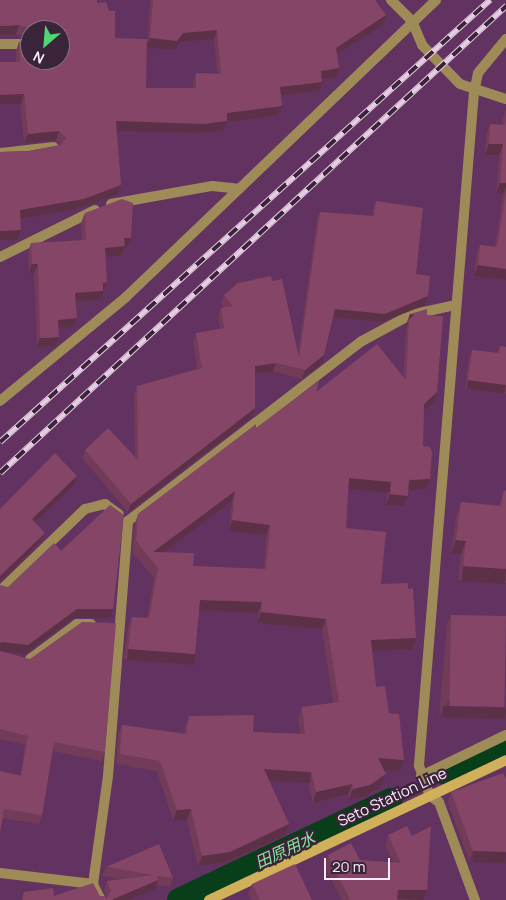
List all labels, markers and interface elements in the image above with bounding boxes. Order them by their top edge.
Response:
north arrow [20,20,70,70]
text: N [30,47,47,69]
street label: Seto Station Line [335,764,449,830]
water label: 田原用水 [252,828,318,872]
scale bar [326,848,392,880]
text: 20 m [332,856,365,877]

